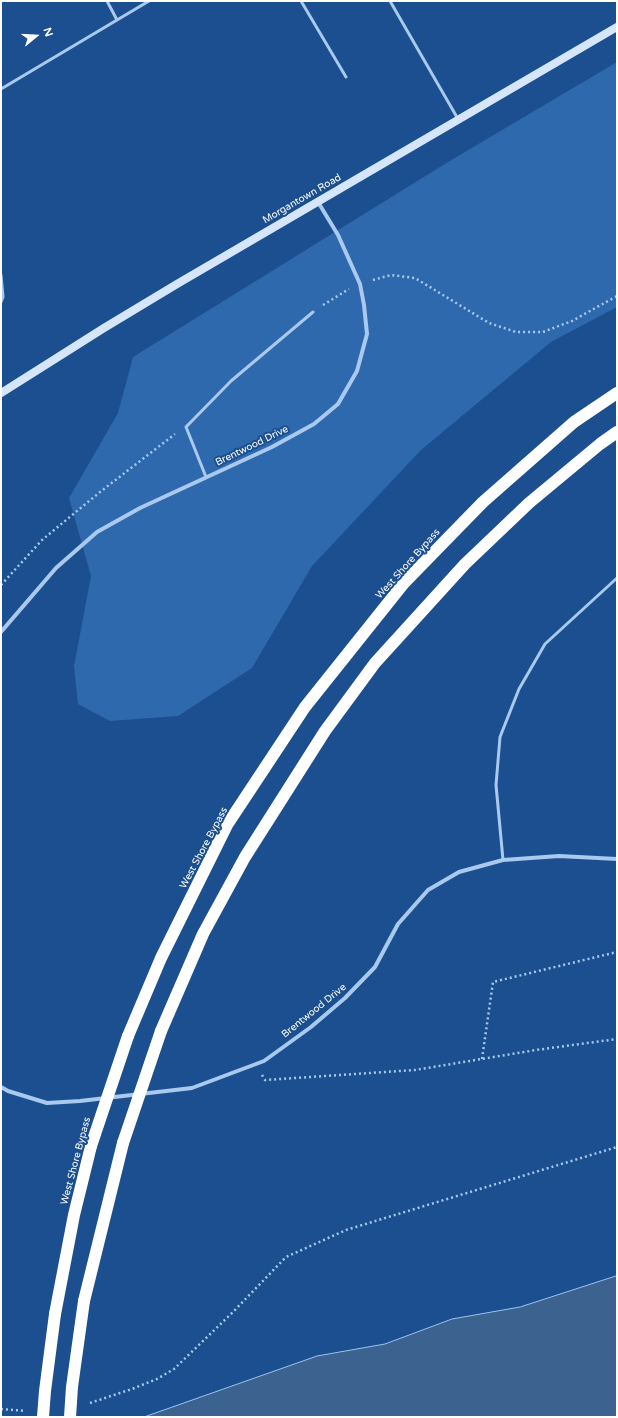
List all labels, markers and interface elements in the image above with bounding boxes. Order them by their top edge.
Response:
north arrow [16,16,56,56]
text: N [40,26,55,38]
street label: Morgantown Road [261,172,343,226]
street label: Brentwood Drive [214,423,290,469]
street label: West Shore Bypass [373,526,443,602]
street label: West Shore Bypass [177,805,231,891]
street label: Brentwood Drive [279,981,349,1041]
street label: West Shore Bypass [59,1116,93,1206]

